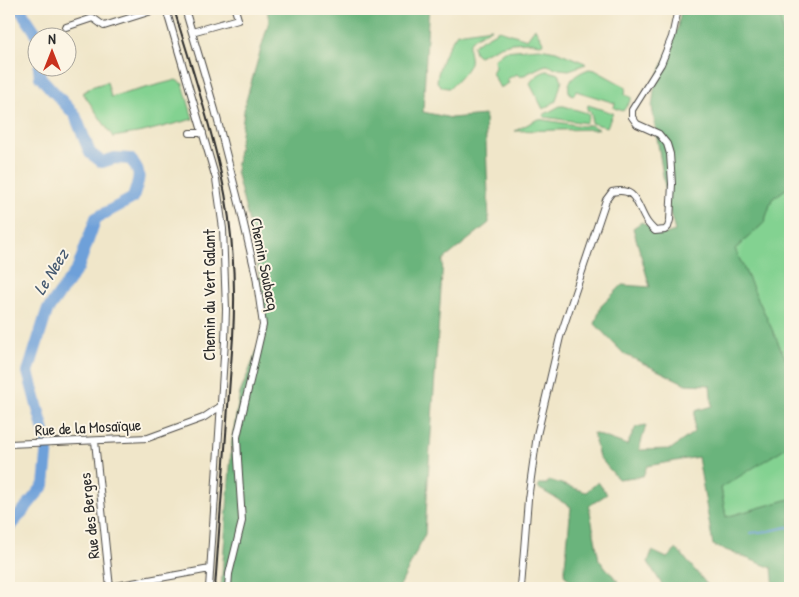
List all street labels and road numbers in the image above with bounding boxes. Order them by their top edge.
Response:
street label: Chemin Soubacq [245,216,285,312]
street label: Chemin du Vert Galant [198,229,220,361]
street label: Rue de la Mosaïque [34,413,142,441]
street label: Rue des Berges [74,472,104,560]

